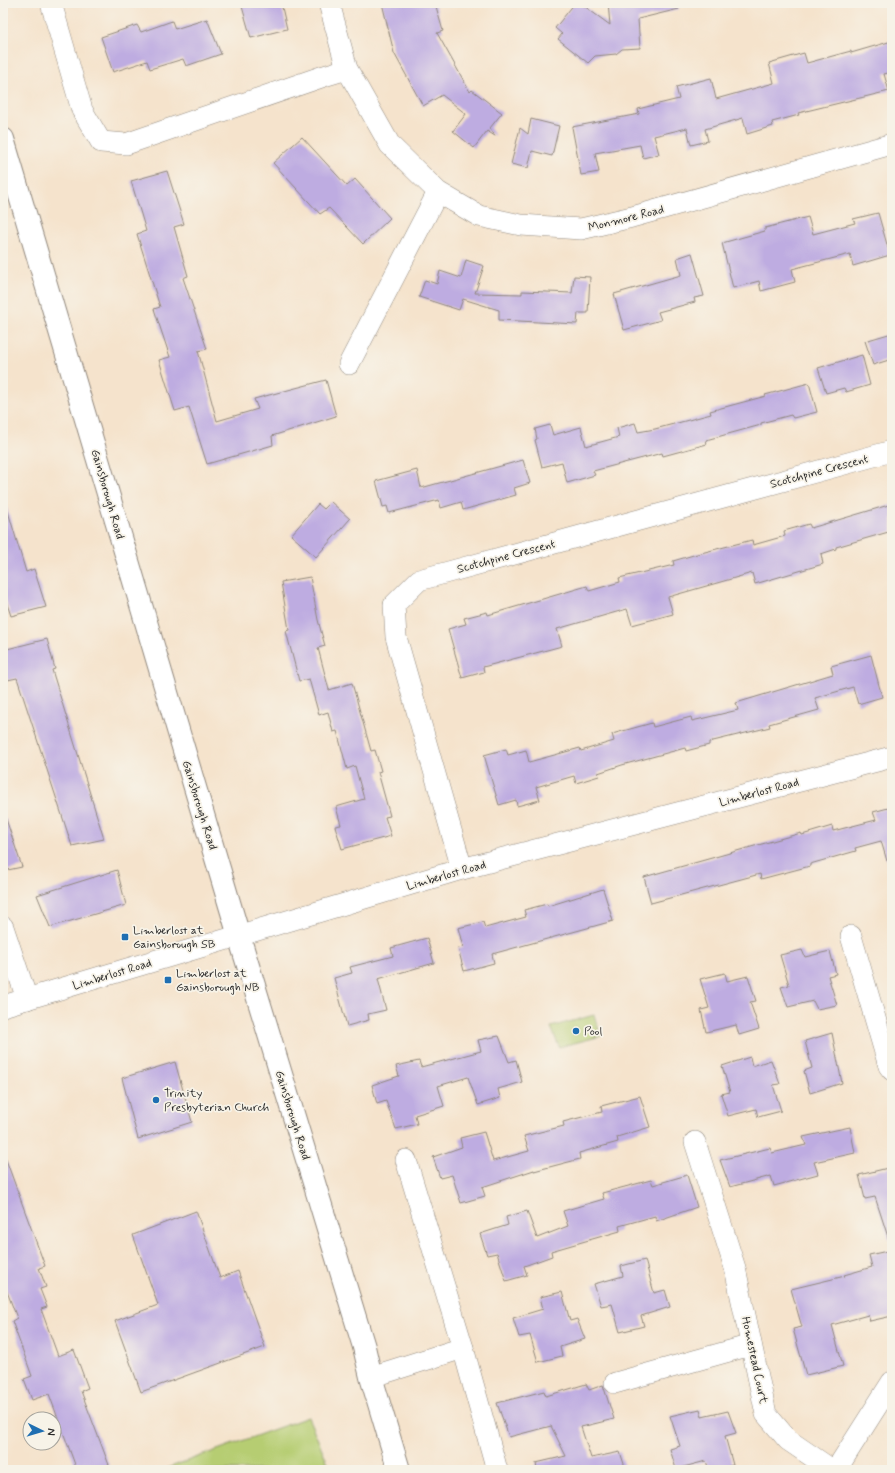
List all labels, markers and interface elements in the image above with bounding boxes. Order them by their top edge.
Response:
street label: Monmore Road [587,202,666,236]
street label: Gainsborough Road [87,447,128,541]
street label: Scotchpine Crescent [768,451,871,493]
street label: Scotchpine Crescent [455,536,558,578]
street label: Gainsborough Road [178,759,220,852]
street label: Limberlost Road [718,775,801,811]
street label: Limberlost Road [405,857,488,895]
place label: Limberlost at Gainsborough SB [133,923,216,953]
marker: Limberlost at Gainsborough SB [120,932,130,942]
street label: Limberlost Road [71,955,154,995]
place label: Limberlost at Gainsborough NB [176,966,260,996]
marker: Limberlost at Gainsborough NB [163,975,173,985]
place label: Pool [584,1024,602,1040]
marker: Pool [571,1026,581,1036]
street label: Gainsborough Road [271,1069,313,1162]
place label: Trinity Presbyterian Church [164,1086,270,1116]
marker: Trinity Presbyterian Church [151,1095,161,1105]
street label: Homestead Court [737,1315,771,1405]
north arrow [22,1411,62,1451]
text: N [44,1428,58,1436]

